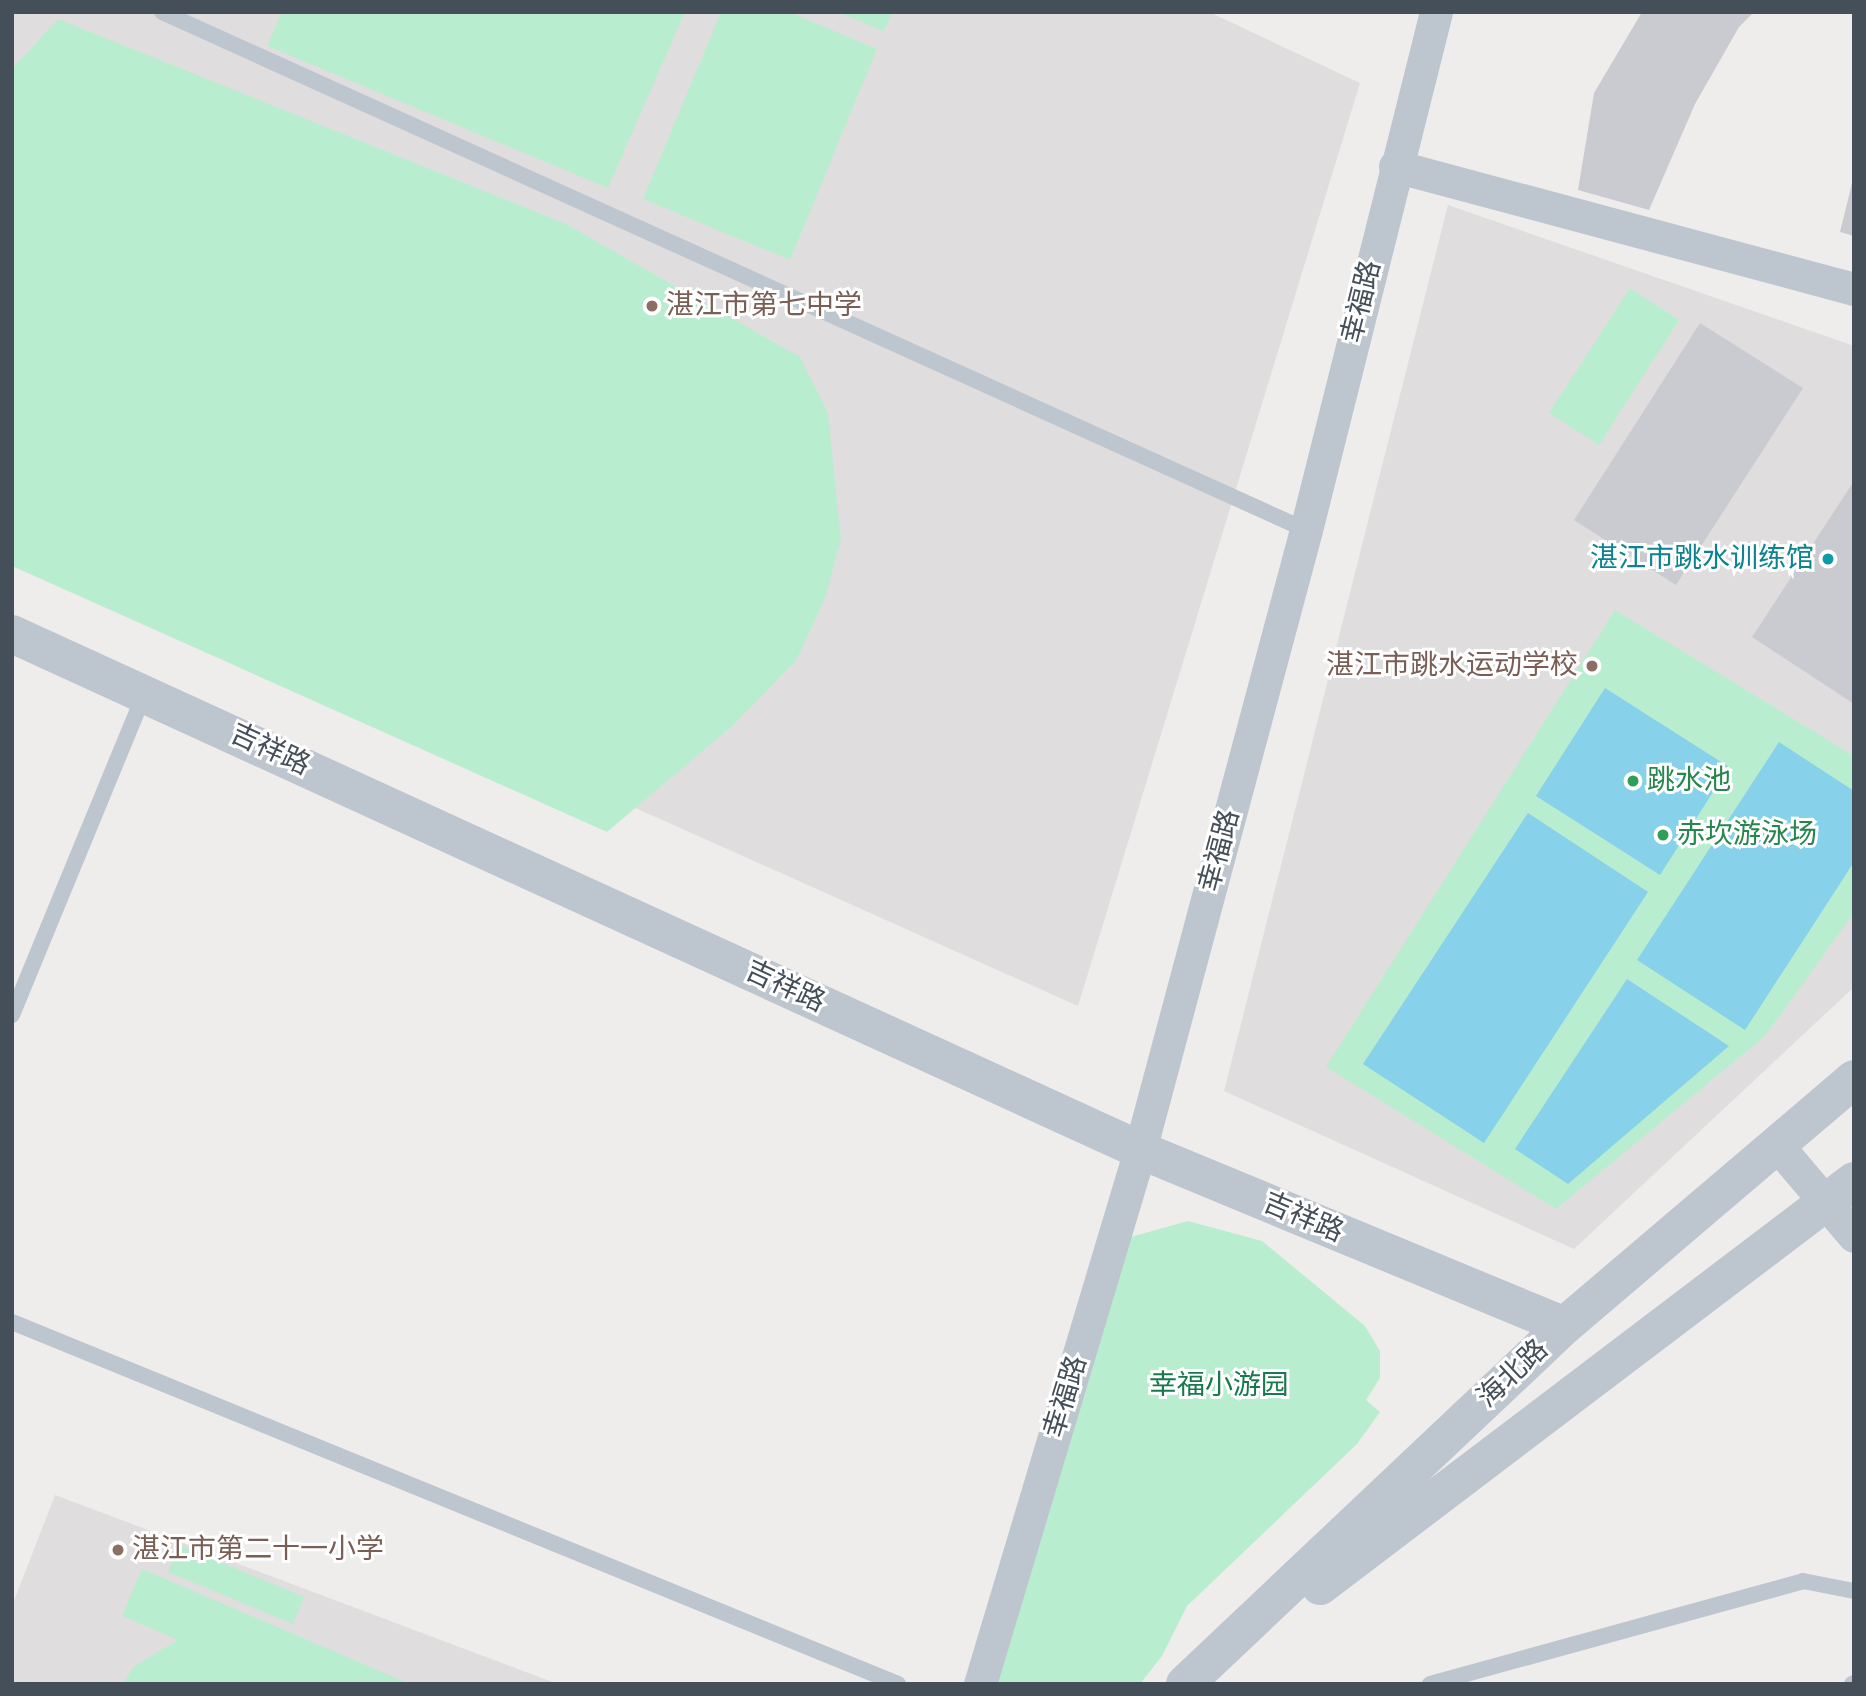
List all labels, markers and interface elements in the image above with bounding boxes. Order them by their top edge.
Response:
street label: 幸福路 [1336,257,1388,347]
place label: 湛江市第七中学 [666,289,862,323]
marker: 湛江市第七中学 [644,298,660,314]
place label: 湛江市跳水训练馆 [1590,542,1814,576]
marker: 湛江市跳水训练馆 [1820,551,1836,567]
place label: 湛江市跳水运动学校 [1326,649,1578,683]
marker: 湛江市跳水运动学校 [1584,658,1600,674]
street label: 吉祥路 [225,717,315,783]
place label: 跳水池 [1647,764,1731,798]
marker: 跳水池 [1625,773,1641,789]
street label: 幸福路 [1193,806,1247,896]
place label: 赤坎游泳场 [1677,818,1817,852]
marker: 赤坎游泳场 [1655,827,1671,843]
street label: 吉祥路 [740,954,830,1020]
street label: 吉祥路 [1258,1186,1348,1250]
street label: 海北路 [1471,1333,1555,1415]
street label: 幸福路 [1038,1352,1094,1442]
park label: 幸福小游园 [1149,1369,1289,1403]
place label: 湛江市第二十一小学 [132,1533,384,1567]
marker: 湛江市第二十一小学 [110,1542,126,1558]

